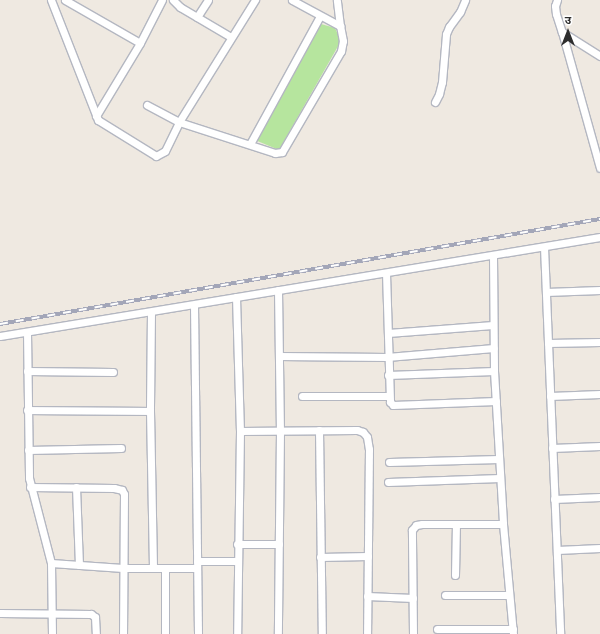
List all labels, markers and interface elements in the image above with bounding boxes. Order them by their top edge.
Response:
north arrow [548,12,588,52]
text: उ [565,13,571,27]

